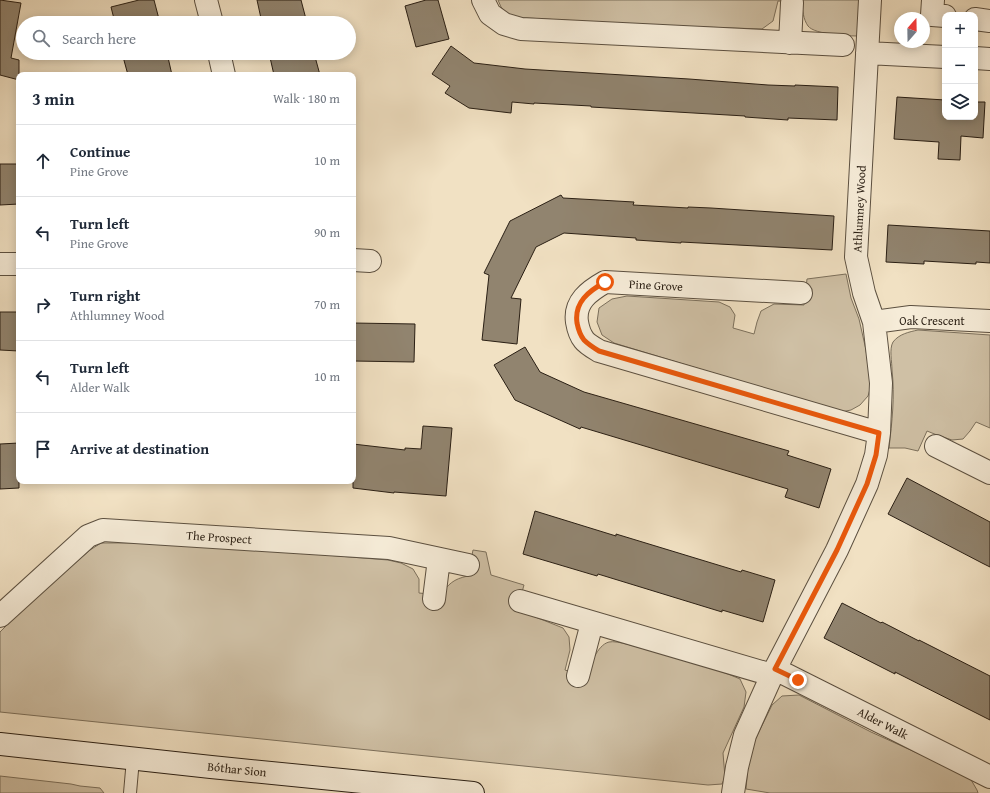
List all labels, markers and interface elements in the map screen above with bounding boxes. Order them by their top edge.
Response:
north arrow [894,12,930,48]
map controls [942,12,978,120]
button: + [942,12,978,48]
search box [16,16,356,60]
icon: search [30,27,52,49]
text: Search here [62,28,136,49]
button: − [942,48,978,84]
button: layers [942,84,978,120]
text: 3 min [32,86,74,111]
text: Walk · 180 m [273,89,340,108]
text: Continue [70,141,131,162]
icon: ahead [32,150,54,172]
text: 10 m [314,151,340,170]
text: Pine Grove [70,162,128,181]
street label: Athlumney Wood [848,164,870,253]
text: Turn left [70,213,129,234]
icon: left [32,222,54,244]
text: 90 m [314,223,340,242]
text: Pine Grove [70,234,128,253]
route start [596,273,614,291]
street label: Pine Grove [629,275,684,295]
text: Turn right [70,285,141,306]
icon: right [32,294,54,316]
text: 70 m [314,295,340,314]
text: Athlumney Wood [70,306,165,325]
street label: Oak Crescent [899,312,965,329]
text: Turn left [70,357,129,378]
icon: left [32,366,54,388]
text: 10 m [314,367,340,386]
text: Alder Walk [70,378,130,397]
icon: arrive [32,438,54,460]
text: Arrive at destination [70,438,209,459]
street label: The Prospect [186,526,253,548]
route end [789,671,807,689]
street label: Alder Walk [855,703,912,743]
street label: Bóthar Sion [207,757,268,781]

